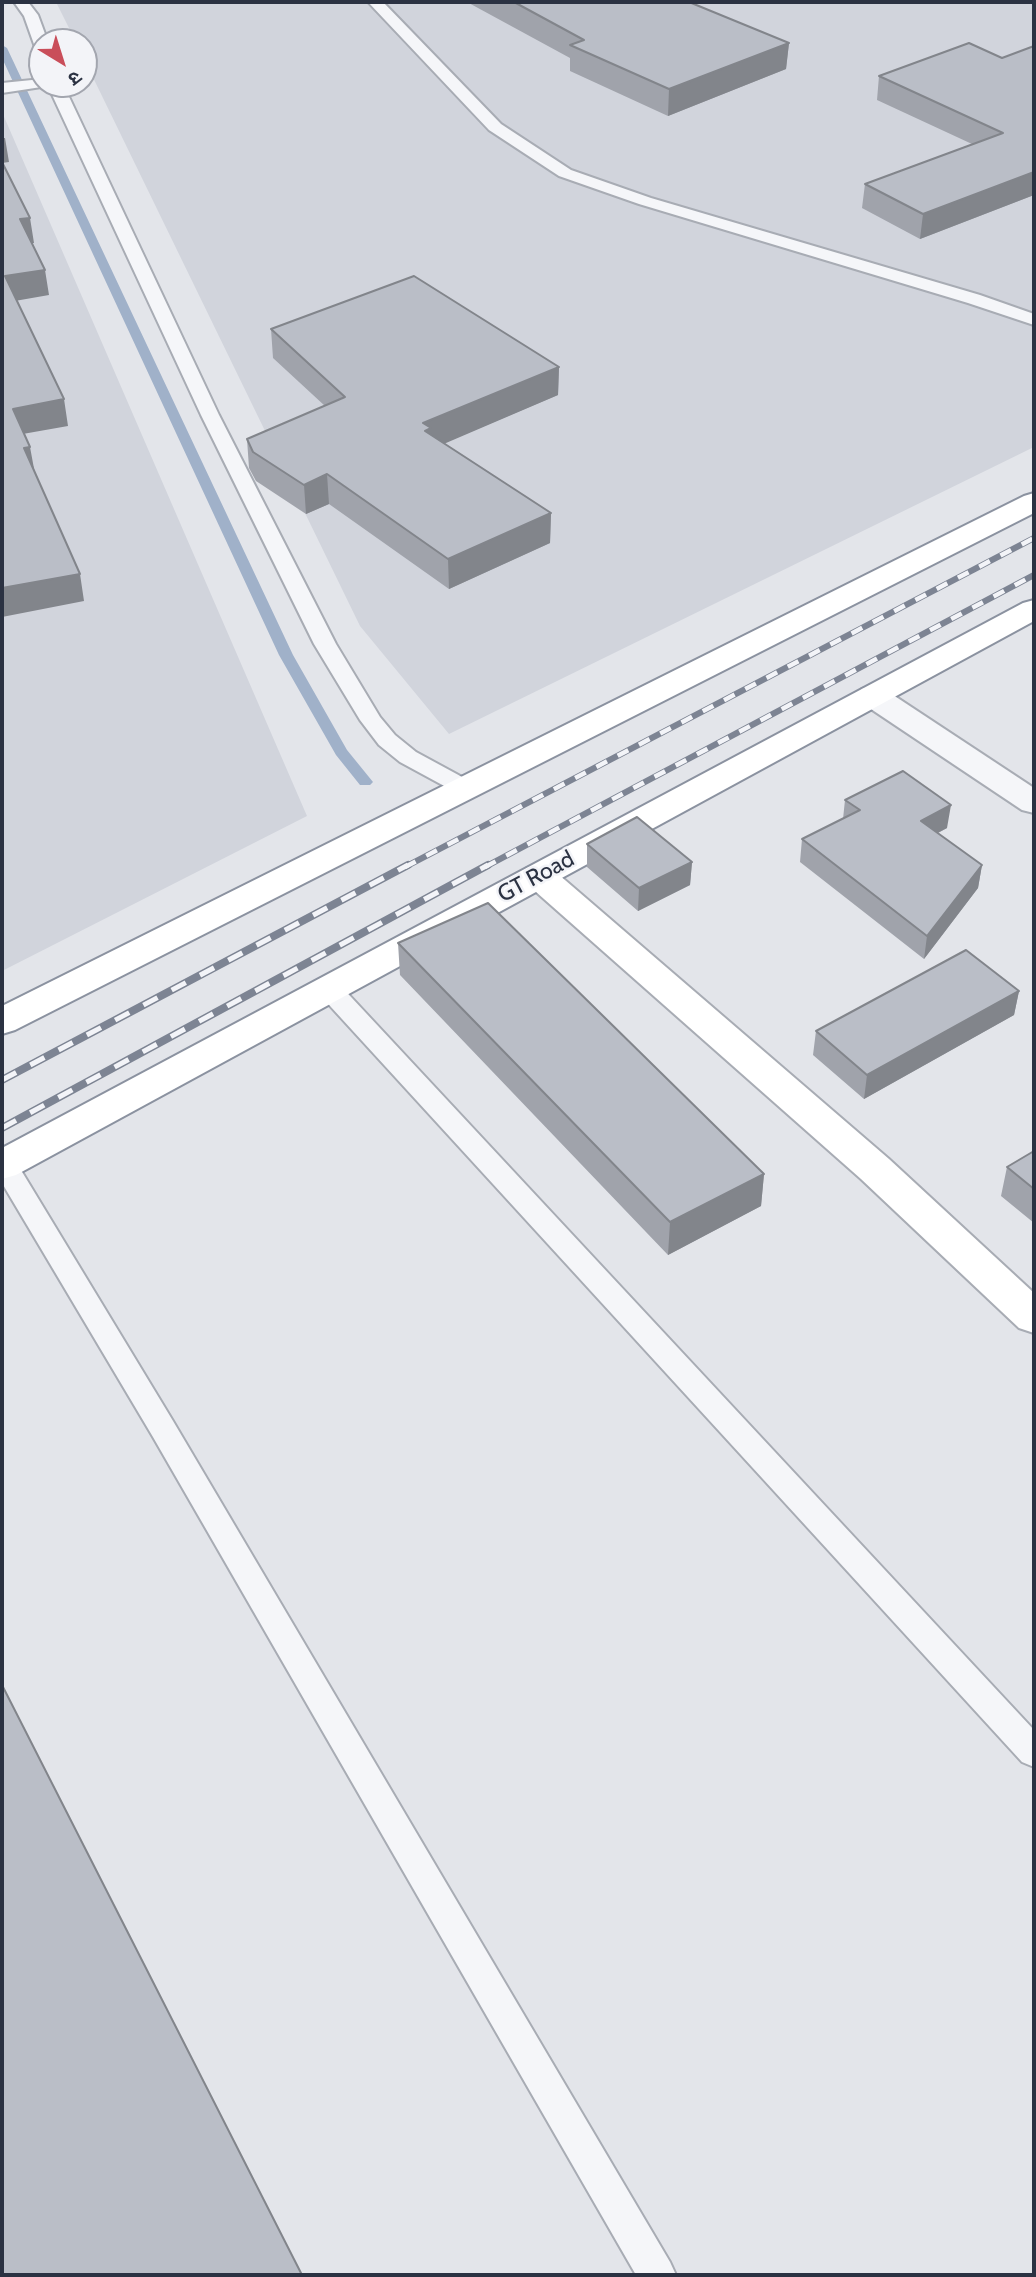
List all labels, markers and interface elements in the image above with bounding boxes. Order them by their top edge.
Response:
north arrow [28,28,98,98]
text: उ [64,66,86,91]
street label: GT Road [493,845,579,909]

